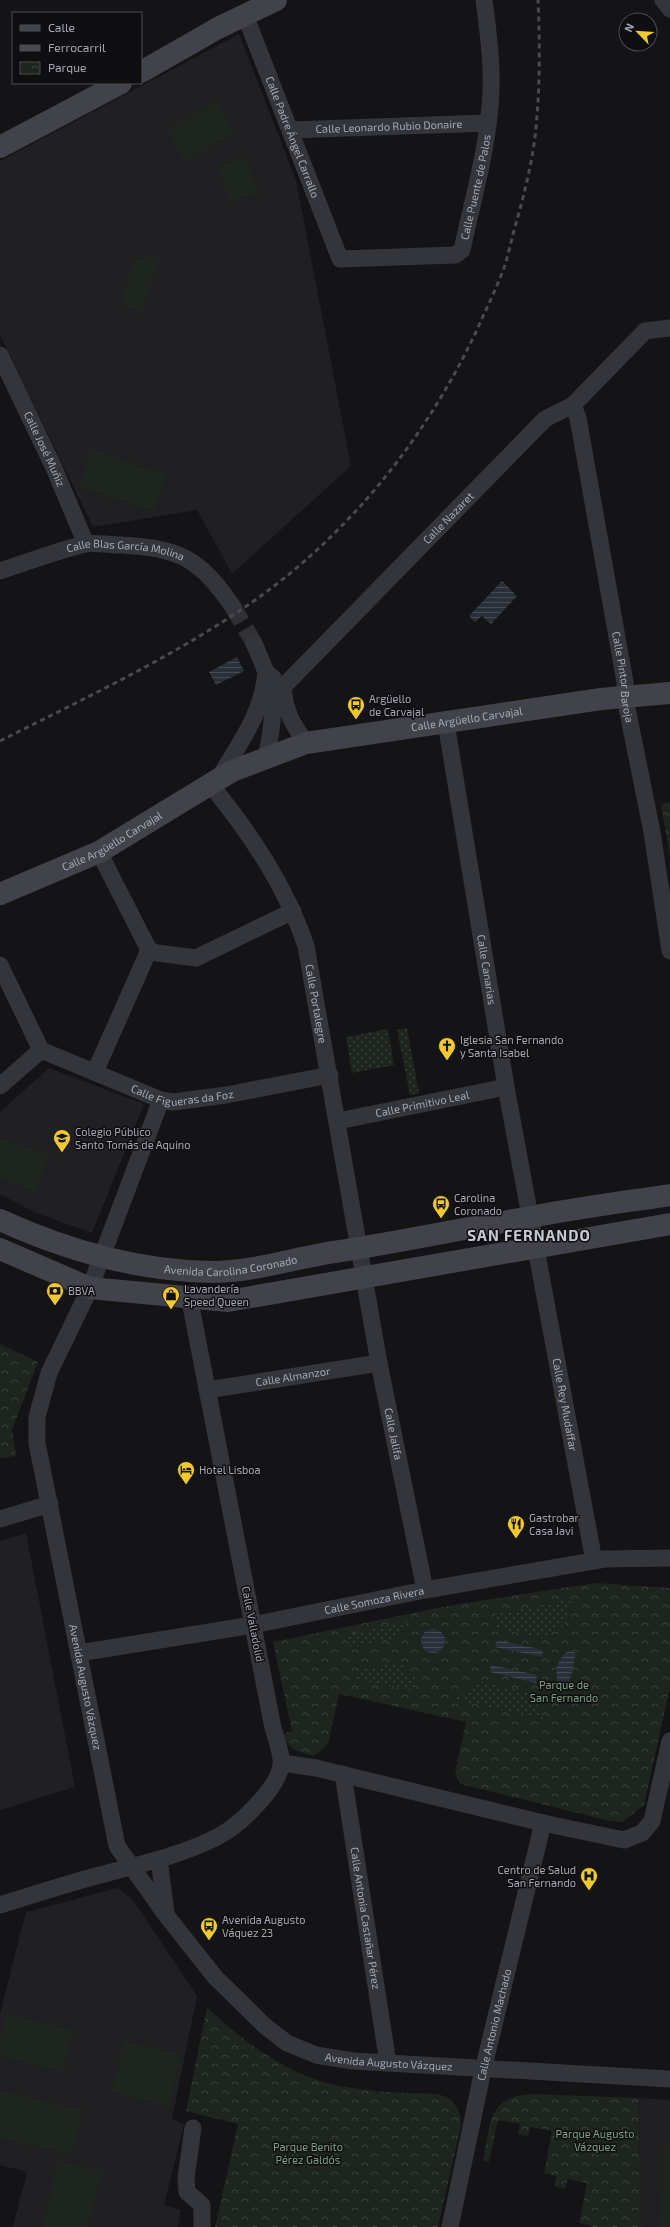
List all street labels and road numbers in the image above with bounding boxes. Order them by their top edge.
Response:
street label: Calle Padre Ángel Carrallo [263,74,322,199]
street label: Calle Leonardo Rubio Donaire [315,117,462,135]
street label: Calle Puente de Palos [457,133,493,241]
street label: Calle José Muñiz [22,409,68,489]
street label: Calle Nazaret [420,489,476,546]
street label: Calle Blas García Molina [65,536,187,563]
street label: Calle Pintor Baroja [610,630,637,724]
street label: Calle Argüello Carvajal [410,704,524,733]
street label: Calle Argüello Carvajal [60,808,165,873]
street label: Calle Canarias [475,934,499,1006]
street label: Calle Portalegre [303,963,330,1044]
street label: Calle Figueras da Foz [129,1081,235,1108]
street label: Calle Primitivo Leal [374,1087,471,1119]
street label: Avenida Carolina Coronado [163,1252,298,1278]
street label: Calle Rey Mudaffar [550,1357,581,1453]
street label: Calle Almanzor [255,1364,332,1388]
street label: Calle Jalifa [382,1406,405,1461]
street label: Calle Somoza Rivera [323,1583,425,1616]
street label: Calle Valladolid [240,1585,267,1663]
street label: Avenida Augusto Vázquez [67,1623,105,1752]
street label: Calle Antonia Castañar Pérez [348,1846,384,1991]
street label: Calle Antonio Machado [474,1967,513,2082]
street label: Avenida Augusto Vázquez [324,2050,453,2073]

